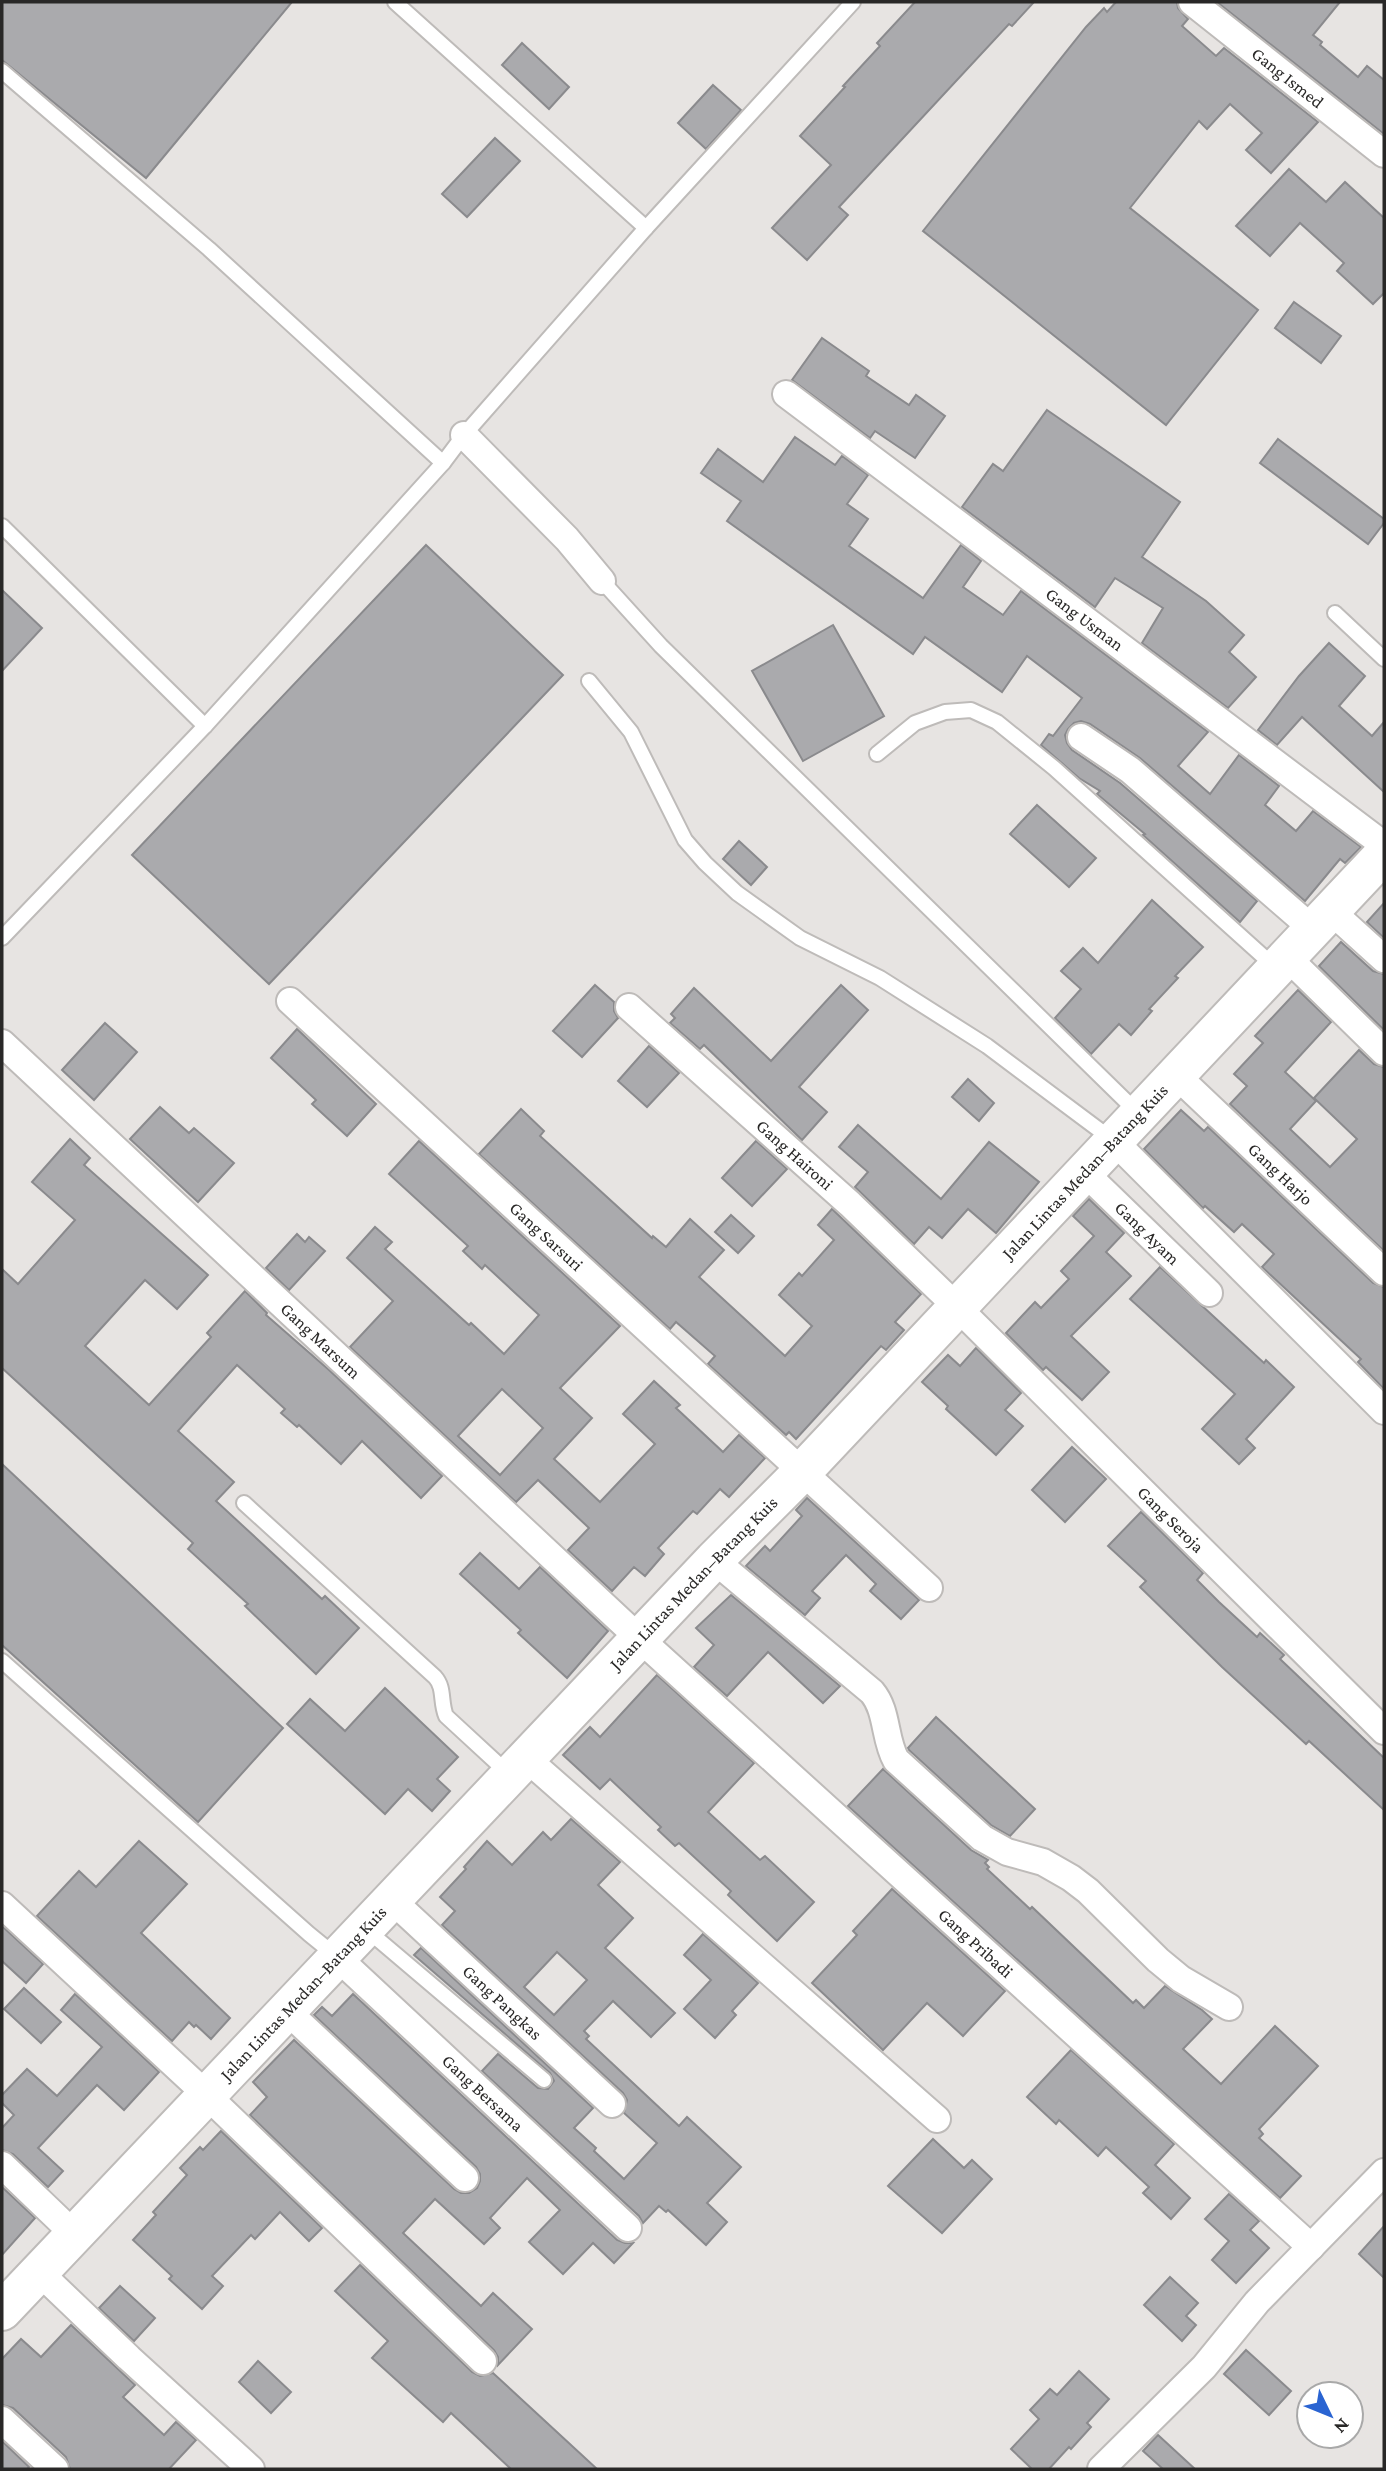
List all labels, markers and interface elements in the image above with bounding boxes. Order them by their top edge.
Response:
street label: Gang Ismed [1248,43,1328,113]
street label: Gang Usman [1042,583,1128,655]
street label: Jalan Lintas Medan–Batang Kuis [997,1080,1172,1265]
street label: Gang Haironi [752,1115,837,1194]
street label: Gang Harjo [1244,1139,1317,1209]
street label: Gang Ayam [1111,1197,1184,1269]
street label: Gang Sarsuri [506,1198,587,1275]
street label: Gang Marsum [276,1298,365,1383]
street label: Gang Seroja [1133,1482,1208,1557]
street label: Jalan Lintas Medan–Batang Kuis [604,1493,781,1675]
street label: Jalan Lintas Medan–Batang Kuis [215,1902,391,2086]
street label: Gang Pribadi [934,1904,1017,1982]
street label: Gang Pangkas [458,1961,546,2044]
street label: Gang Bersama [438,2050,528,2136]
north arrow [1295,2380,1365,2450]
text: N [1330,2414,1354,2438]

